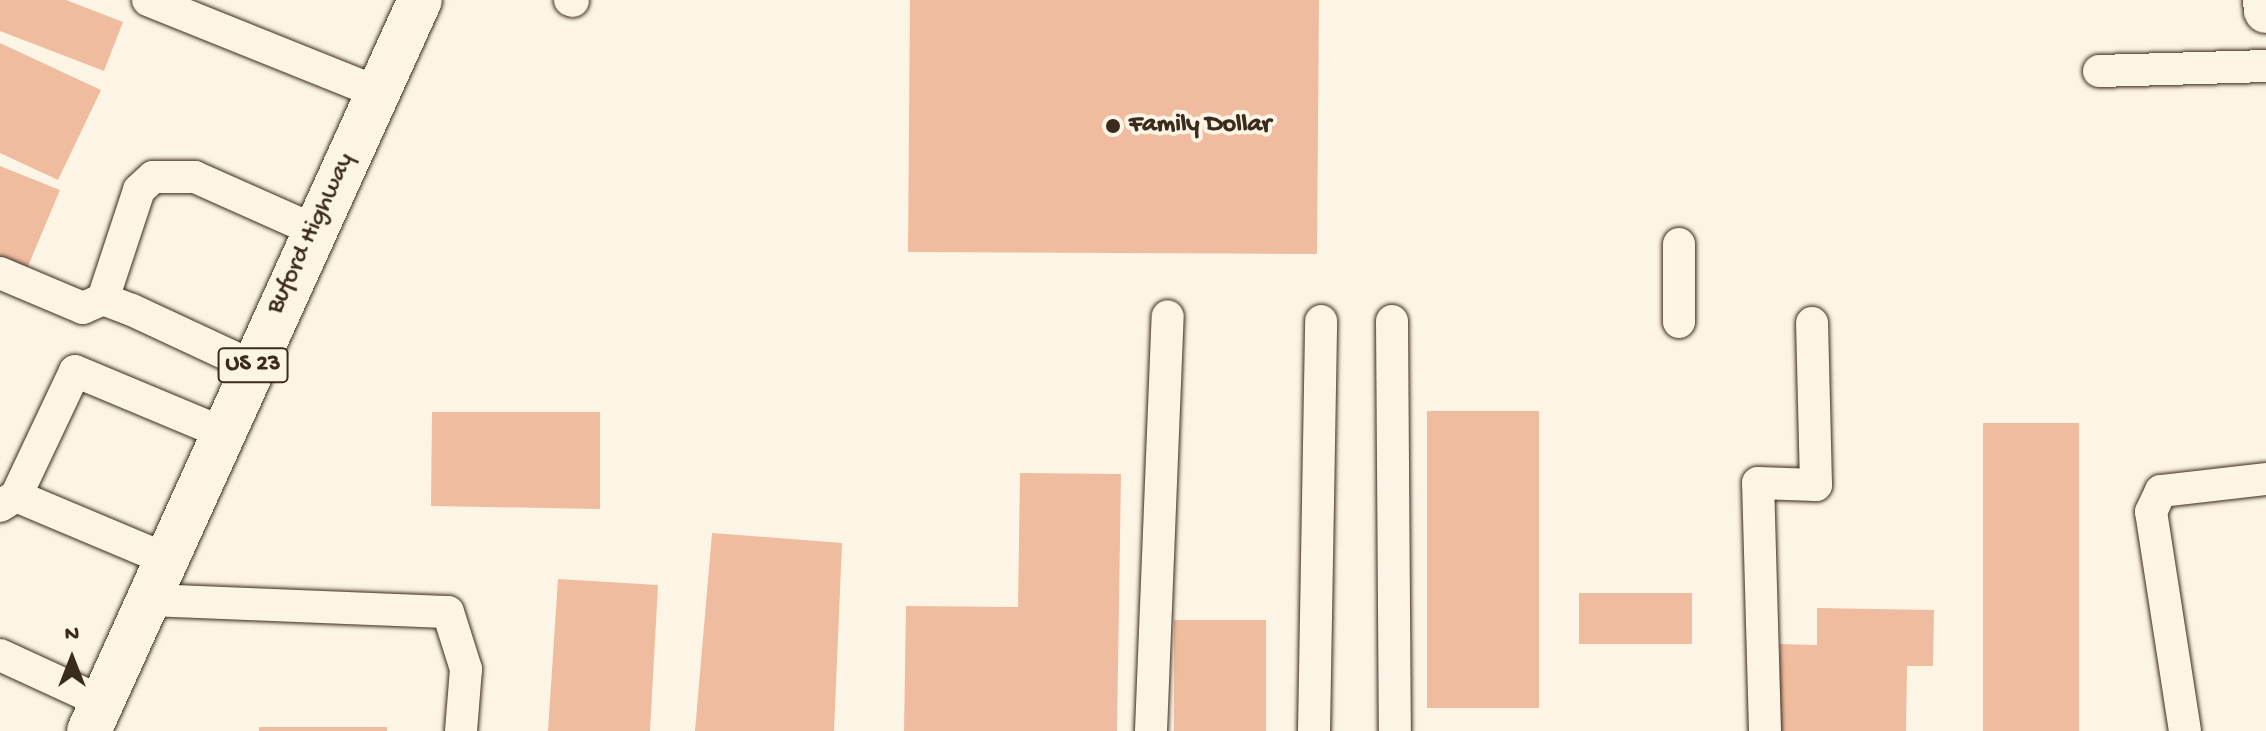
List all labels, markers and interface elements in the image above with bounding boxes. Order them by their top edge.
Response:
place label: Family Dollar [1129,110,1271,142]
marker: Family Dollar [1104,117,1122,135]
street label: Buford Highway [261,148,363,320]
road number: US 23 [217,345,289,385]
north arrow [32,619,112,699]
text: N [65,622,79,648]

